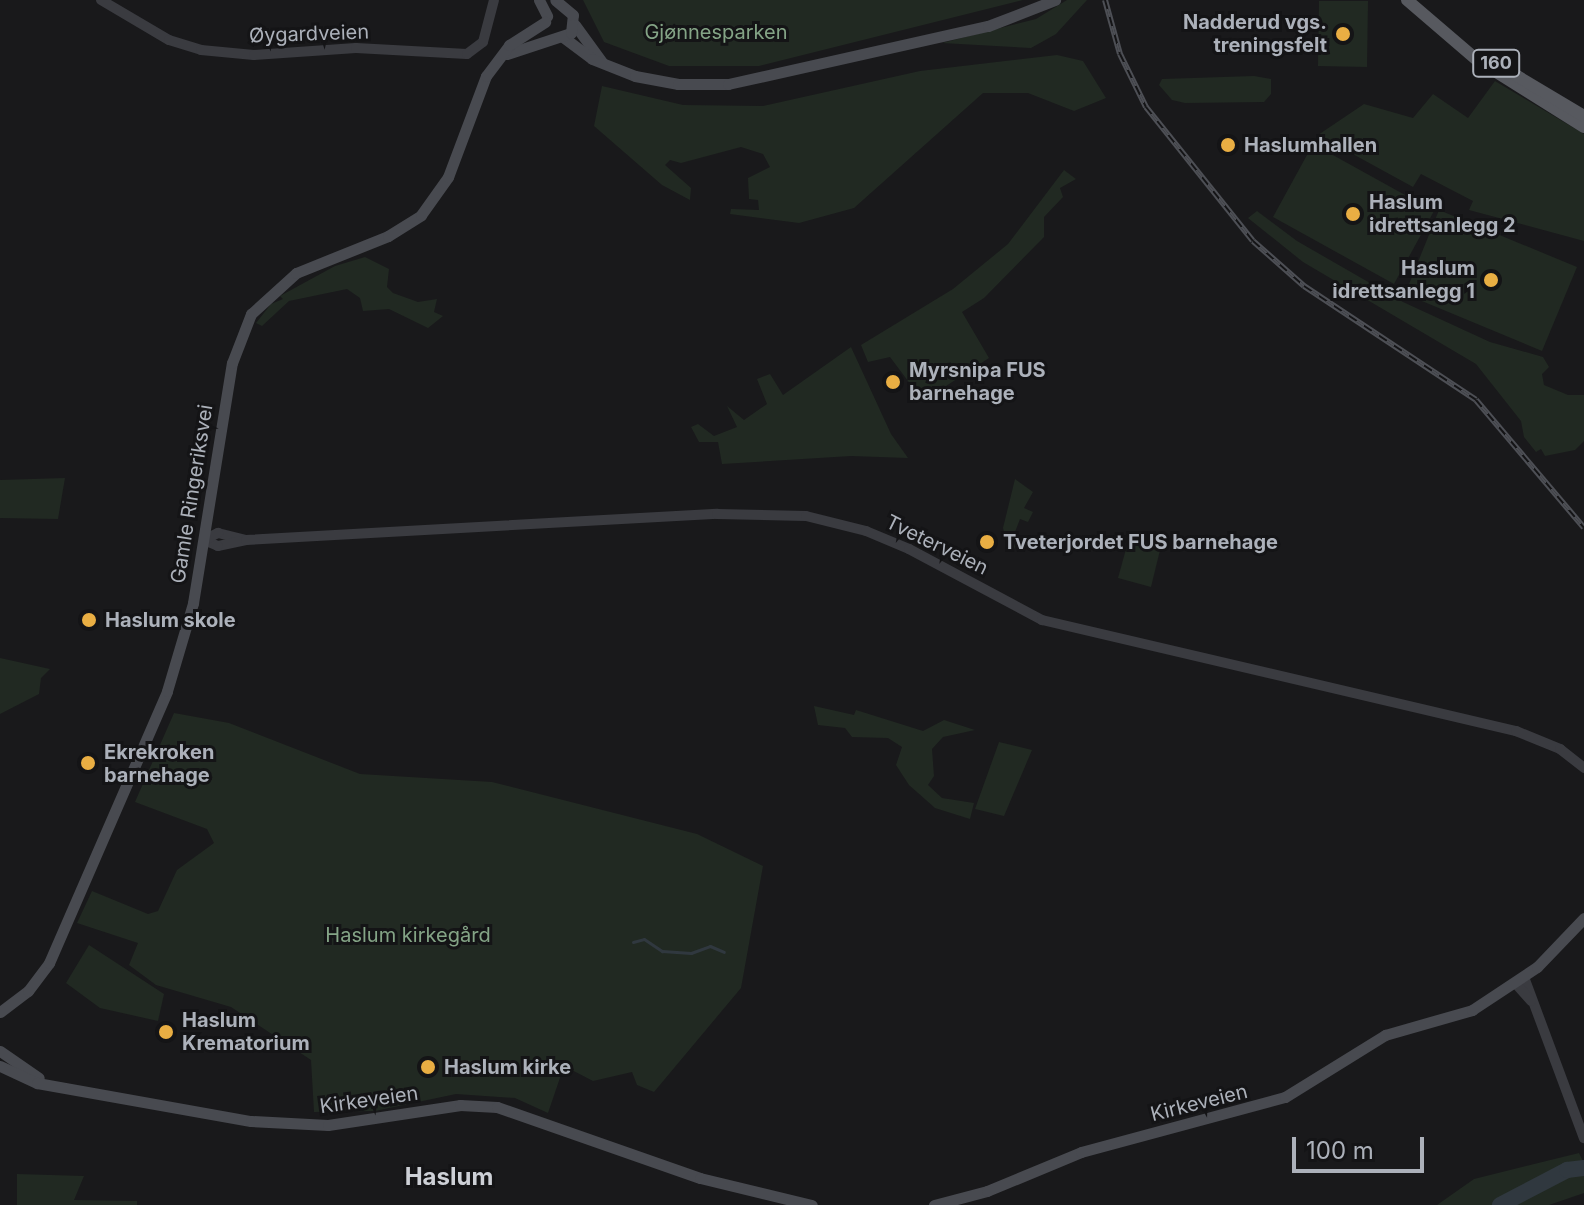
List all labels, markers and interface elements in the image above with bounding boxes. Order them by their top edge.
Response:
place label: Nadderud vgs. treningsfelt [1183,10,1327,57]
street label: Øygardveien [249,20,369,48]
park label: Gjønnesparken [644,20,788,44]
marker: Nadderud vgs. treningsfelt [1334,25,1352,43]
road number: 160 [1472,49,1520,77]
place label: Haslumhallen [1244,133,1377,157]
marker: Haslumhallen [1219,136,1237,154]
place label: Haslum idrettsanlegg 2 [1369,190,1516,237]
marker: Haslum idrettsanlegg 2 [1344,205,1362,223]
place label: Haslum idrettsanlegg 1 [1332,256,1475,303]
marker: Haslum idrettsanlegg 1 [1482,271,1500,289]
place label: Myrsnipa FUS barnehage [909,358,1046,405]
marker: Myrsnipa FUS barnehage [884,373,902,391]
street label: Gamle Ringeriksvei [166,403,218,585]
street label: Tveterveien [882,510,992,580]
place label: Tveterjordet FUS barnehage [1003,530,1278,554]
marker: Tveterjordet FUS barnehage [978,533,996,551]
place label: Haslum skole [105,608,236,632]
marker: Haslum skole [80,611,98,629]
place label: Ekrekroken barnehage [104,740,214,787]
marker: Ekrekroken barnehage [79,754,97,772]
park label: Haslum kirkegård [325,923,491,947]
place label: Haslum Krematorium [182,1008,310,1055]
marker: Haslum Krematorium [157,1023,175,1041]
place label: Haslum kirke [444,1055,571,1079]
marker: Haslum kirke [419,1058,437,1076]
street label: Kirkeveien [1148,1079,1250,1127]
street label: Kirkeveien [318,1081,420,1119]
scale bar [1296,1121,1428,1171]
text: 100 m [1306,1136,1374,1165]
district label: Haslum [405,1163,493,1191]

